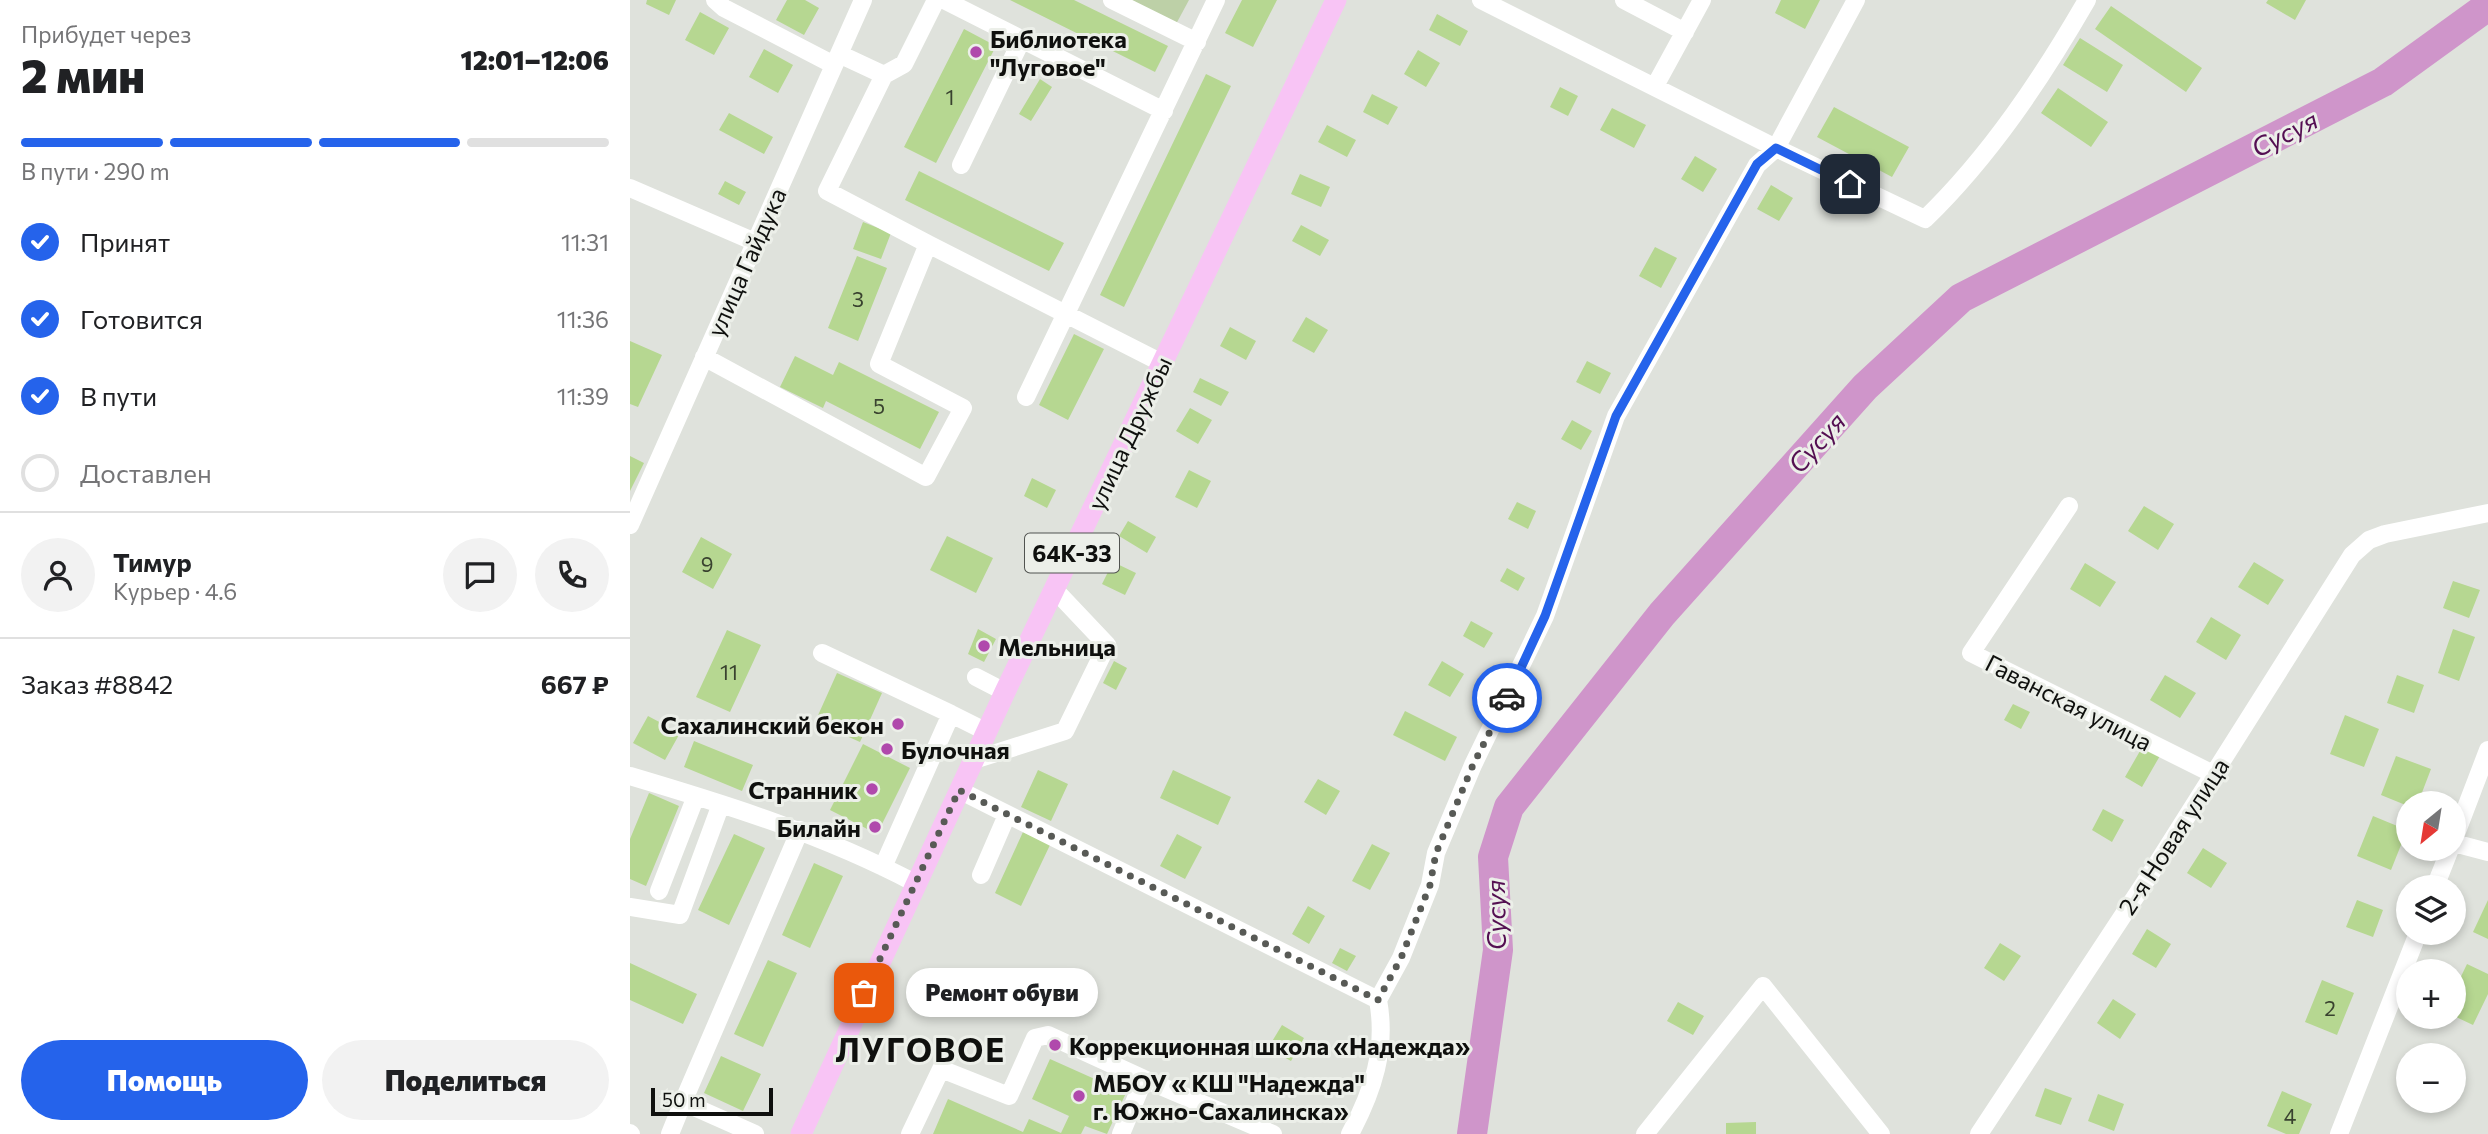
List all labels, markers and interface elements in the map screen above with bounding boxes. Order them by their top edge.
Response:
text: Прибудет через [21,20,191,48]
place label: Библиотека "Луговое" [990,24,1127,81]
text: 12:01–12:06 [461,44,609,75]
marker: Библиотека "Луговое" [968,44,984,60]
text: 2 мин [21,46,145,102]
house number: 1 [946,84,954,109]
water label: Сусуя [2246,103,2322,163]
pin [1820,154,1880,214]
text: В пути · 290 m [21,157,170,185]
icon: home [1831,165,1869,203]
street label: улица Гайдука [700,183,792,341]
icon: check [21,223,59,261]
text: Принят [80,226,170,257]
text: 11:31 [561,228,609,256]
house number: 3 [852,286,864,311]
icon: check [21,300,59,338]
text: Готовится [80,303,203,334]
text: 11:36 [557,305,609,333]
street label: улица Дружбы [1081,352,1177,514]
icon: check [21,377,59,415]
text: В пути [80,380,157,411]
text: 11:39 [557,382,609,410]
house number: 5 [873,393,885,418]
water label: Сусуя [1781,405,1851,479]
text: Доставлен [80,457,212,488]
road number: 64К-33 [1025,534,1119,572]
button: person [21,538,95,612]
button: chat [443,538,517,612]
button: phone [535,538,609,612]
text: Тимур [113,546,192,577]
house number: 9 [701,551,713,576]
text: Курьер · 4.6 [113,577,237,605]
place label: Мельница [998,632,1116,661]
marker: Мельница [976,638,992,654]
street label: Гаванская улица [1981,648,2157,756]
house number: 11 [720,659,738,684]
courier [1472,663,1542,733]
text: Заказ #8842 [21,668,173,699]
text: 667 ₽ [541,668,609,699]
icon: car [1488,679,1526,717]
place label: Сахалинский бекон [660,710,884,739]
marker: Сахалинский бекон [890,716,906,732]
place label: Булочная [901,735,1010,764]
marker: Булочная [879,741,895,757]
street label: 2-я Новая улица [2112,752,2234,920]
place label: Странник [748,775,858,804]
marker: Странник [864,781,880,797]
north arrow [2396,791,2466,861]
map controls [2396,791,2466,1113]
place label: Билайн [777,813,861,842]
marker: Билайн [867,819,883,835]
button: layers [2396,875,2466,945]
water label: Сусуя [1479,880,1511,950]
button: + [2396,959,2466,1029]
pin [834,963,894,1023]
callout: Ремонт обуви [906,968,1098,1018]
icon: bag [845,974,883,1012]
text: Ремонт обуви [925,978,1079,1006]
house number: 2 [2324,995,2336,1020]
district label: ЛУГОВОЕ [836,1029,1006,1069]
place label: Коррекционная школа «Надежда» [1069,1031,1470,1060]
marker: Коррекционная школа «Надежда» [1047,1037,1063,1053]
button: Помощь [21,1040,308,1120]
button: Поделиться [322,1040,609,1120]
button: − [2396,1043,2466,1113]
place label: МБОУ « КШ "Надежда" г. Южно-Сахалинска» [1093,1068,1365,1125]
scale bar [651,1085,774,1117]
text: 50 m [662,1088,706,1111]
marker: МБОУ « КШ "Надежда" г. Южно-Сахалинска» [1071,1088,1087,1104]
house number: 4 [2284,1103,2297,1128]

